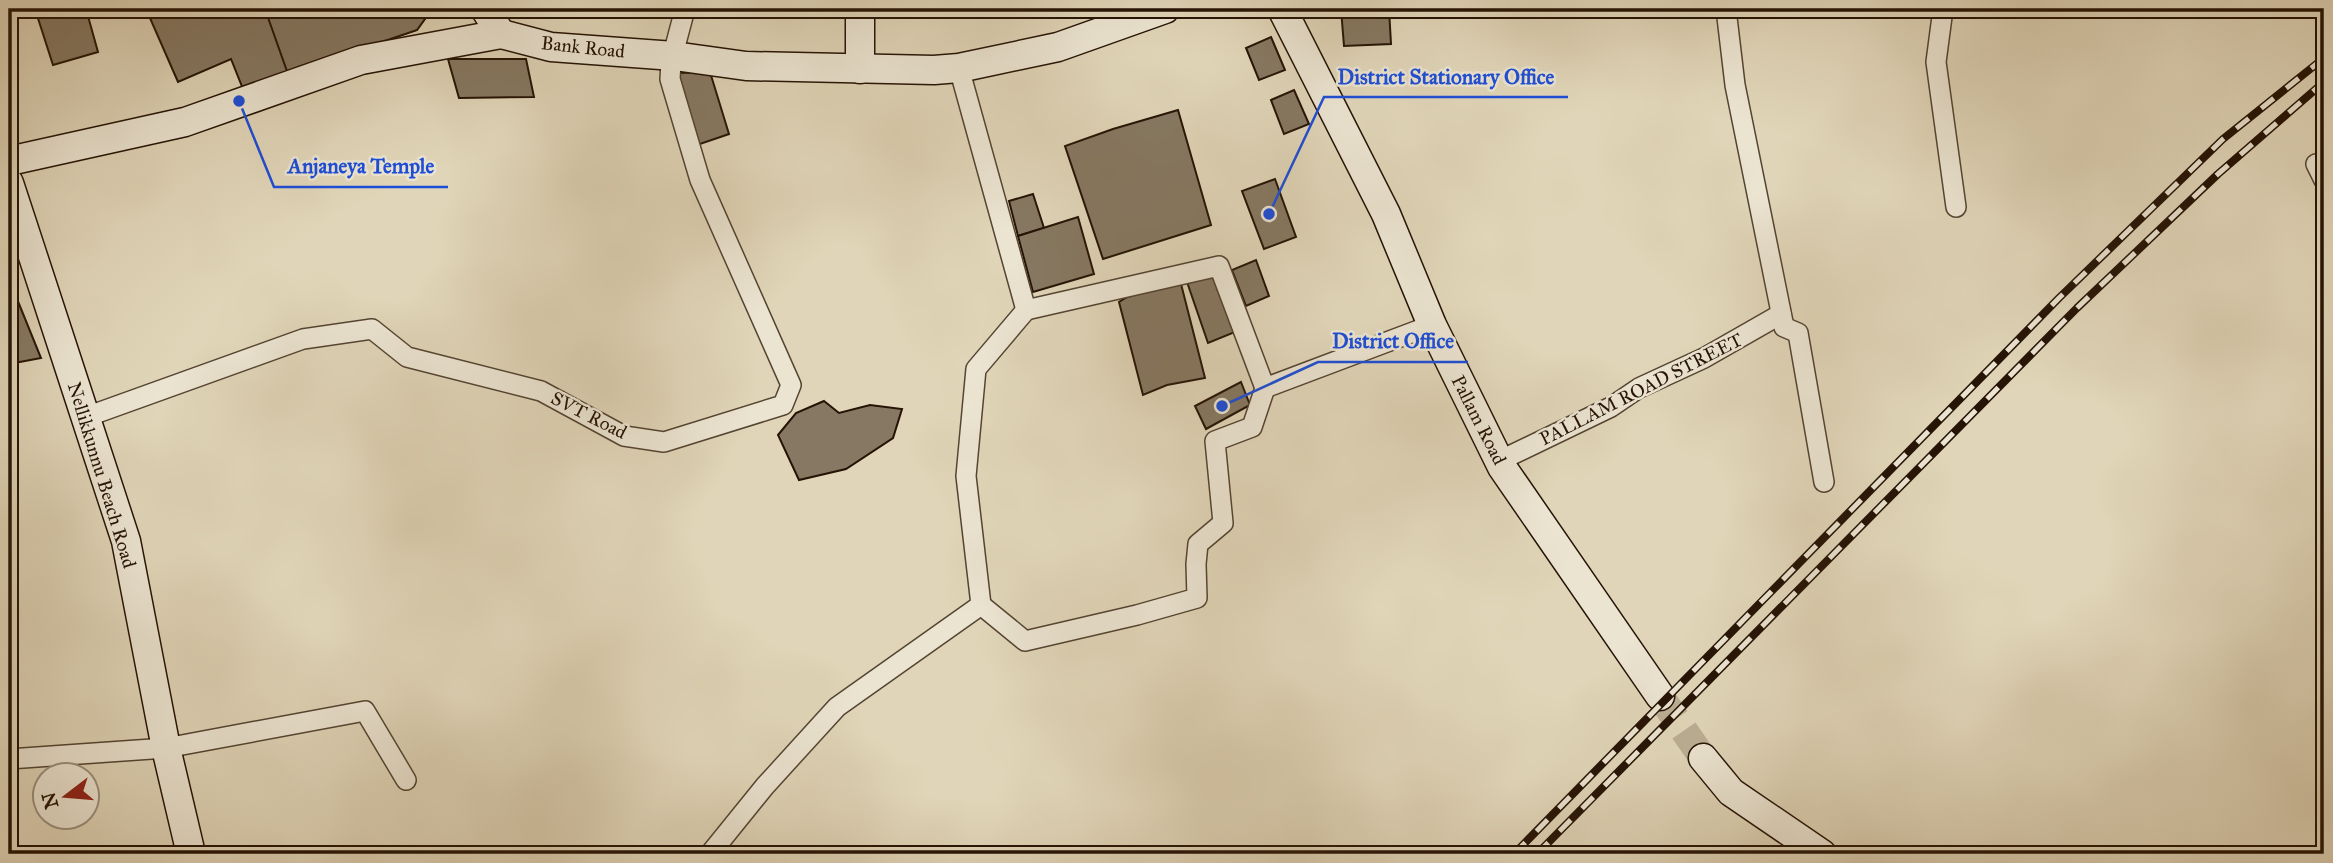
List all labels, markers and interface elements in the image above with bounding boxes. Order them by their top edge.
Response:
street label: Bank Road [540,31,627,63]
callout: District Stationary Office [1324,55,1568,97]
text: District Stationary Office [1338,64,1555,90]
callout: Anjaneya Temple [274,145,448,187]
text: Anjaneya Temple [286,153,434,179]
callout: District Office [1318,320,1468,362]
text: District Office [1332,328,1454,354]
street label: PALLAM ROAD STREET [1536,328,1746,450]
street label: Pallam Road [1447,371,1512,469]
street label: Nellikkunnu Beach Road [63,379,141,571]
street label: SVT Road [547,386,631,444]
north arrow [32,762,102,832]
text: N [37,790,63,811]

